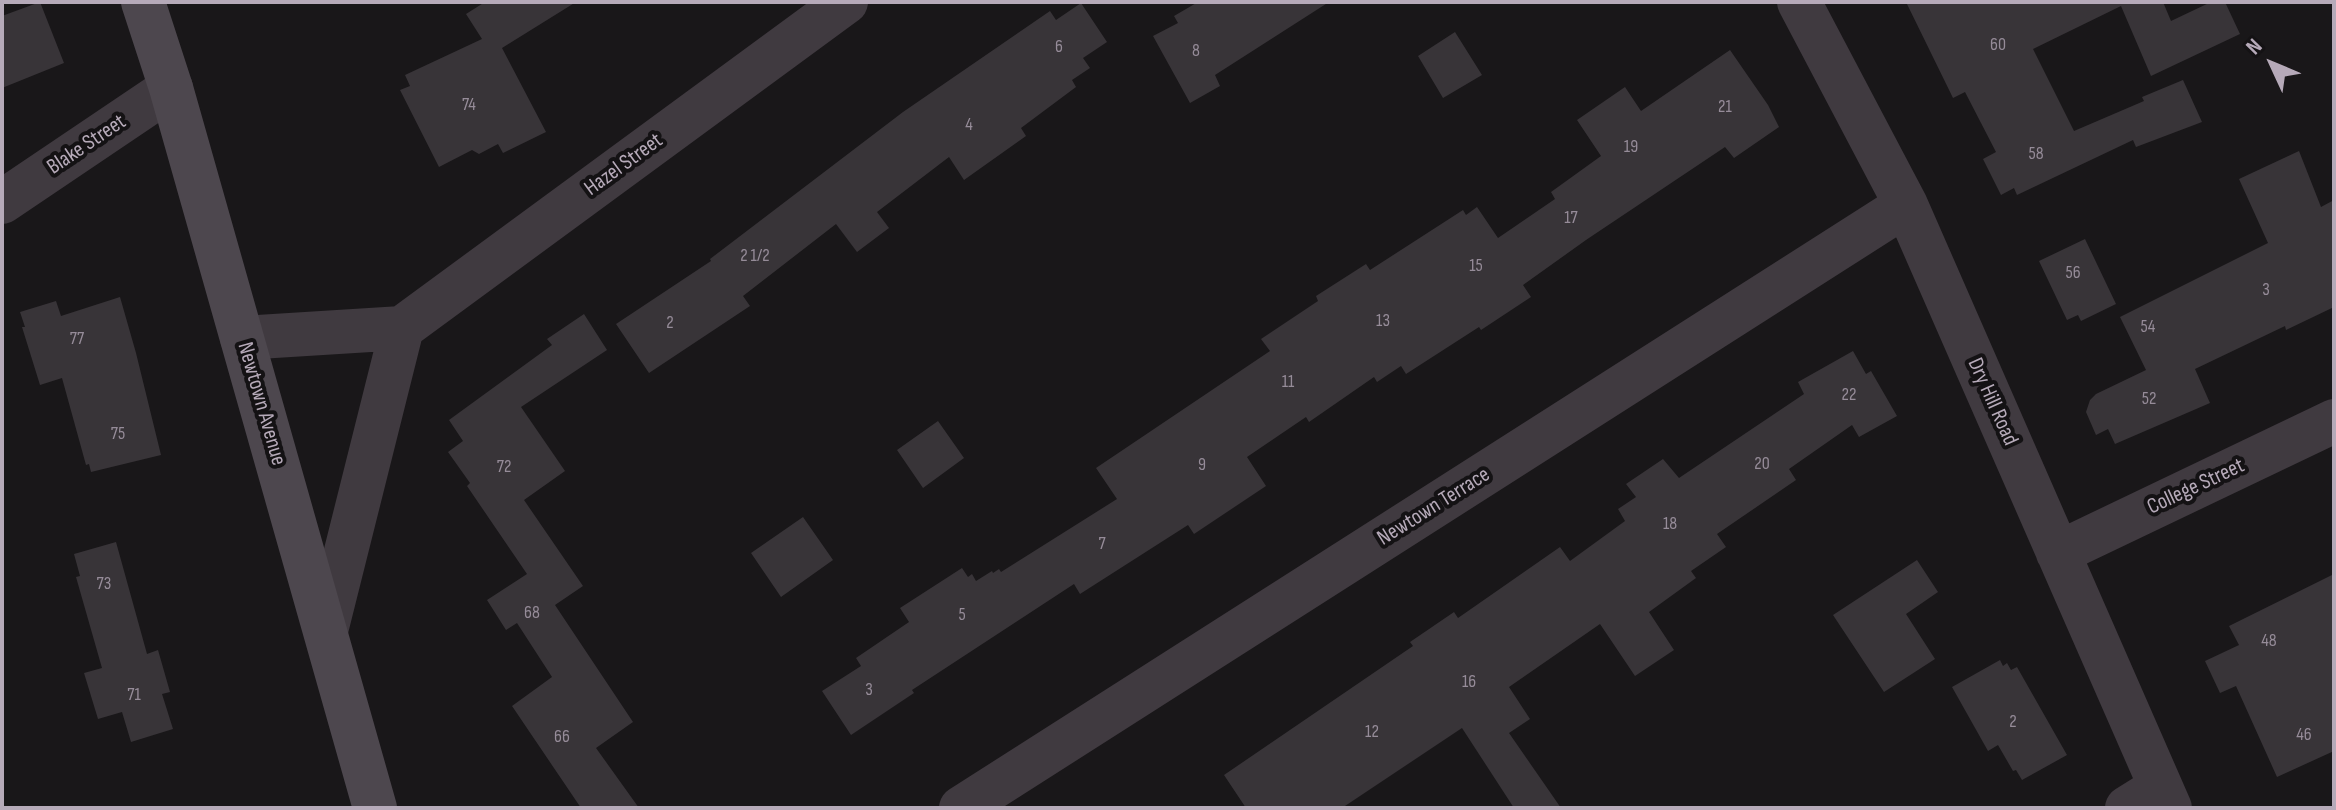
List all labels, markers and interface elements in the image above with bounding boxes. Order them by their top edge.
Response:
north arrow [2232,24,2312,104]
text: N [2241,33,2268,61]
house number: 60 [1990,34,2006,56]
house number: 6 [1055,36,1063,58]
house number: 8 [1192,40,1200,62]
house number: 74 [462,94,476,116]
house number: 21 [1718,96,1732,118]
street label: Blake Street [43,109,131,181]
house number: 4 [965,114,973,136]
street label: Hazel Street [580,128,668,202]
house number: 19 [1624,136,1638,158]
house number: 58 [2028,143,2044,165]
house number: 17 [1564,207,1578,229]
house number: 2 1/2 [740,245,770,267]
house number: 15 [1469,255,1483,277]
house number: 56 [2065,262,2081,284]
house number: 3 [2262,279,2270,301]
house number: 13 [1376,310,1390,332]
house number: 2 [666,312,674,334]
house number: 54 [2141,316,2155,338]
house number: 77 [70,328,84,350]
street label: Newtown Avenue [231,339,291,469]
street label: Dry Hill Road [1961,354,2023,450]
house number: 11 [1282,371,1294,393]
house number: 22 [1842,384,1856,406]
house number: 52 [2142,388,2156,410]
house number: 75 [111,423,125,445]
house number: 20 [1754,453,1770,475]
street label: College Street [2143,453,2249,521]
house number: 9 [1198,454,1206,476]
house number: 72 [497,456,511,478]
street label: Newtown Terrace [1373,462,1495,552]
house number: 18 [1663,513,1677,535]
house number: 7 [1098,533,1106,555]
house number: 73 [97,573,111,595]
house number: 68 [524,602,540,624]
house number: 5 [958,604,966,626]
house number: 48 [2261,630,2277,652]
house number: 16 [1462,671,1476,693]
house number: 3 [865,679,873,701]
house number: 71 [127,684,141,706]
house number: 2 [2009,711,2017,733]
house number: 12 [1365,721,1379,743]
house number: 46 [2296,724,2312,746]
house number: 66 [554,726,570,748]

